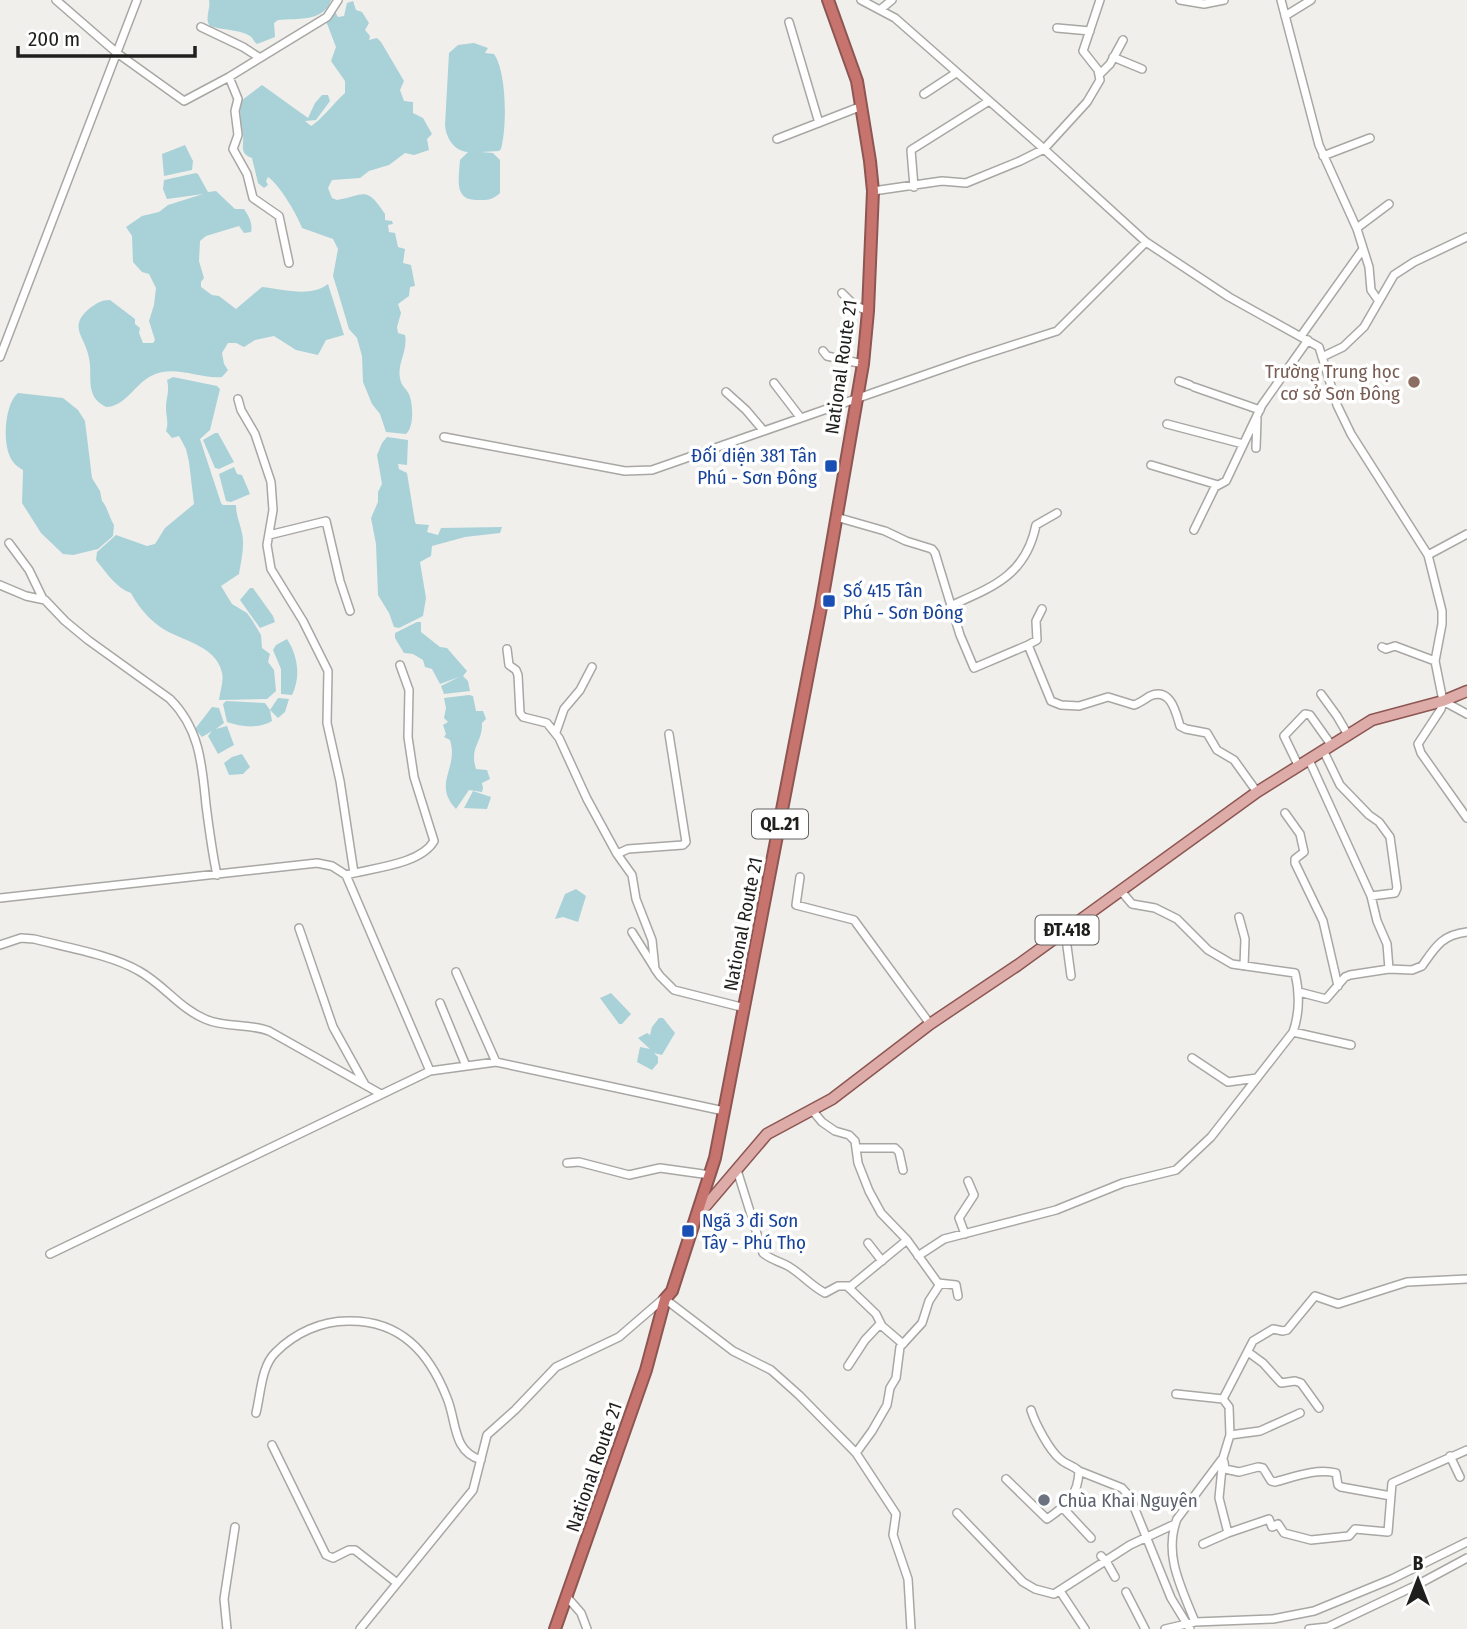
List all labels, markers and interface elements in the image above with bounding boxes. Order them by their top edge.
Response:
scale bar [18,14,194,58]
text: 200 m [28,26,80,52]
street label: National Route 21 [820,298,862,436]
place label: Trường Trung học cơ sở Sơn Đông [1265,360,1400,405]
marker: Trường Trung học cơ sở Sơn Đông [1406,374,1422,390]
place label: Đối diện 381 Tân Phú - Sơn Đông [691,444,817,489]
marker: Đối diện 381 Tân Phú - Sơn Đông [823,458,839,474]
place label: Số 415 Tân Phú - Sơn Đông [843,579,963,624]
marker: Số 415 Tân Phú - Sơn Đông [821,593,837,609]
road number: QL.21 [752,810,808,838]
street label: National Route 21 [719,855,767,993]
road number: ĐT.418 [1036,916,1098,945]
place label: Ngã 3 đi Sơn Tây - Phú Thọ [702,1209,806,1254]
marker: Ngã 3 đi Sơn Tây - Phú Thọ [680,1223,696,1239]
street label: National Route 21 [561,1399,627,1535]
place label: Chùa Khai Nguyên [1058,1489,1198,1512]
marker: Chùa Khai Nguyên [1036,1492,1052,1508]
north arrow [1383,1545,1453,1615]
text: B [1413,1552,1424,1575]

